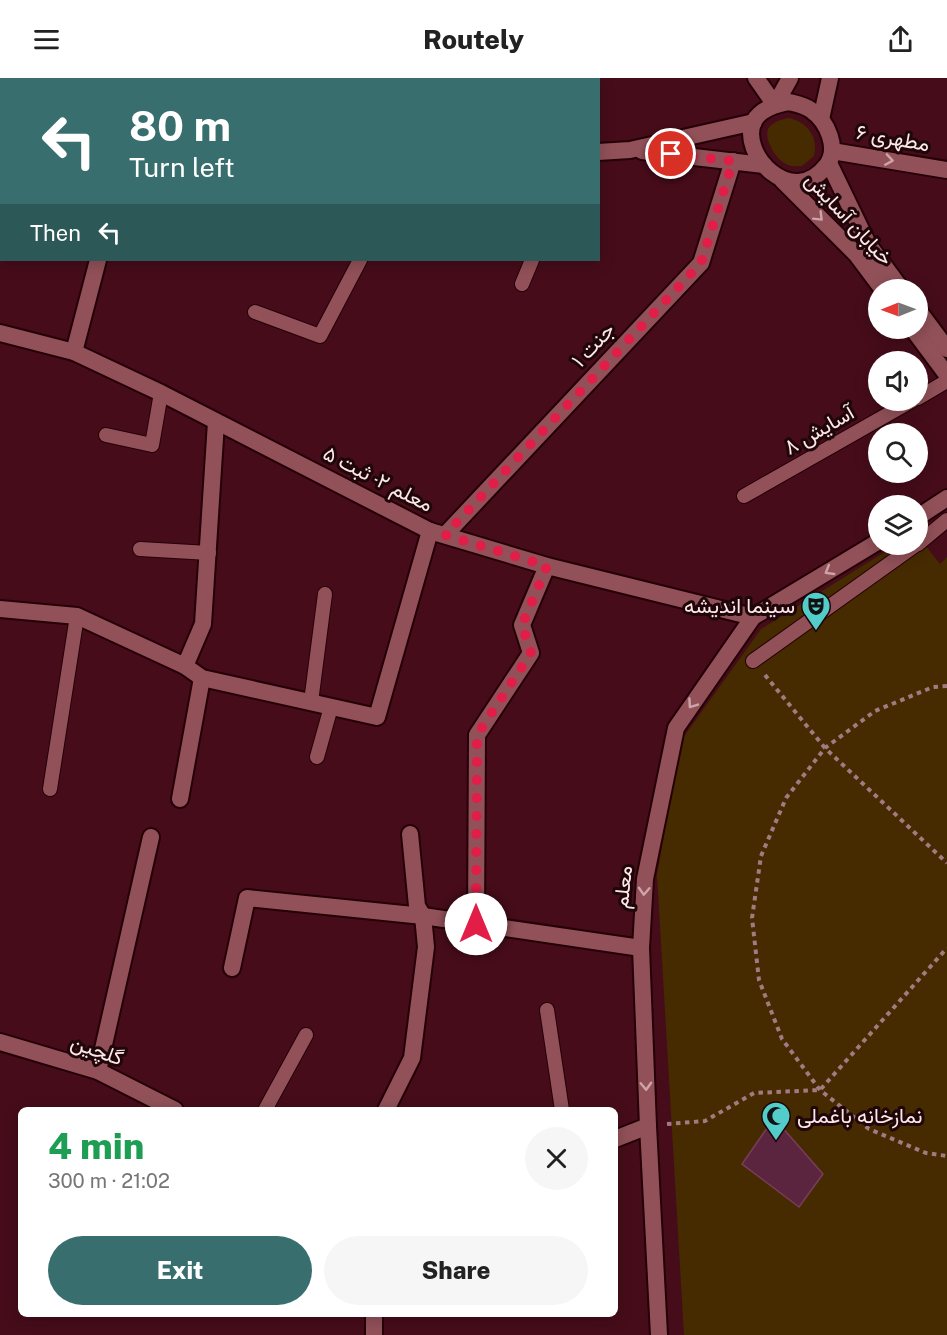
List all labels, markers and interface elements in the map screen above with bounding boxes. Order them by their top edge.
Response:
icon: menu [30,23,63,56]
text: Routely [423,23,524,55]
icon: share [884,23,917,56]
text: 80 m [129,101,231,150]
icon: left [30,102,108,180]
street label: مطهری ۶ [854,119,932,157]
pin [645,128,696,179]
icon: arrive [654,137,687,170]
text: Turn left [129,151,235,183]
one-way arrow [884,153,894,166]
street label: خیابان آسایش [800,167,899,270]
one-way arrow [812,210,823,221]
icon: left [93,216,126,249]
text: Then [30,220,81,246]
north arrow [868,279,928,339]
map controls [868,279,928,555]
street label: جنت ۱ [566,317,619,372]
button: sound [868,351,928,411]
street label: آسایش ۸ [779,398,860,460]
button: search [868,423,928,483]
street label: معلم ۲- ثبت ۵ [318,440,437,519]
button: layers [868,495,928,555]
one-way arrow [825,564,835,575]
theatre icon: سینما اندیشه [800,590,832,632]
place label: سینما اندیشه [684,593,795,618]
one-way arrow [688,698,699,709]
street label: معلم [608,864,639,910]
one-way arrow [637,886,650,895]
position arrow [444,892,508,956]
street label: گلچین [67,1029,127,1072]
one-way arrow [640,1081,653,1090]
mosque icon: نمازخانه باغملی [760,1100,792,1142]
place label: نمازخانه باغملی [797,1103,923,1129]
text: 4 min [48,1125,144,1167]
button: close [525,1127,588,1190]
text: 300 m · 21:02 [48,1169,170,1193]
button: Exit [48,1236,312,1305]
button: Share [324,1236,588,1305]

